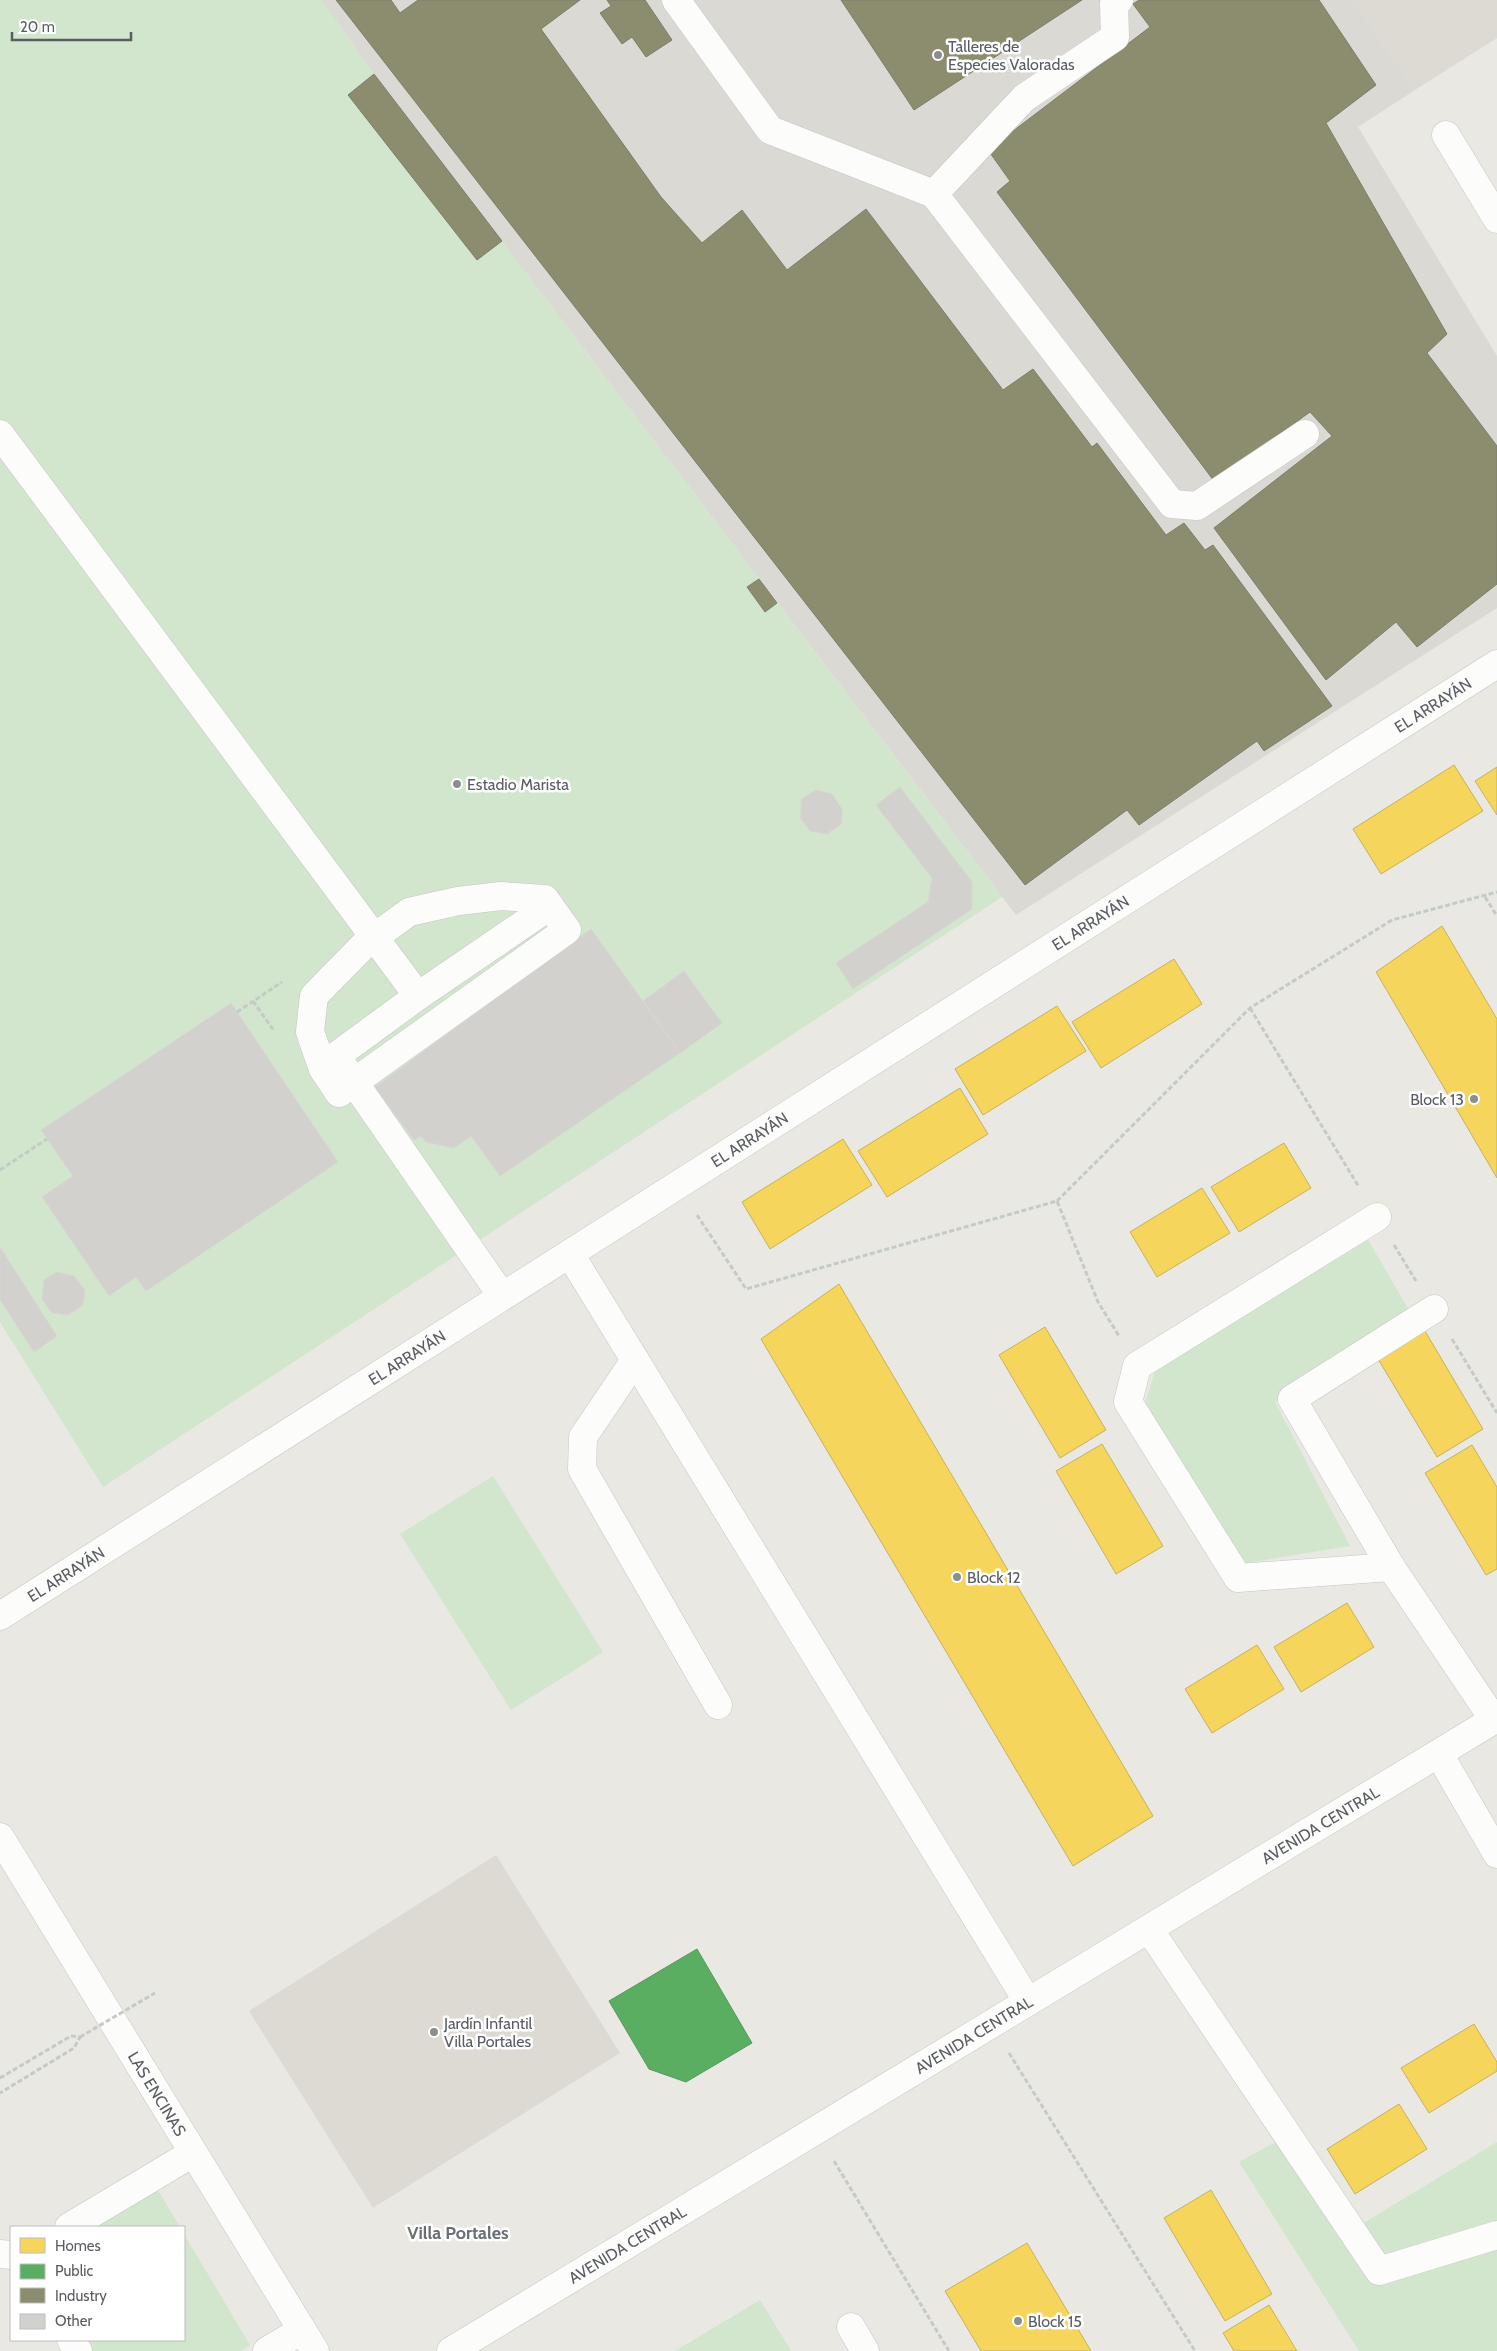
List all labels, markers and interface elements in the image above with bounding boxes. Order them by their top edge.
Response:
scale bar [12,10,131,42]
text: 20 m [20,18,55,36]
place label: Talleres de Especies Valoradas [948,37,1075,74]
marker: Talleres de Especies Valoradas [932,49,944,61]
street label: EL ARRAYÁN [1391,673,1475,736]
place label: Estadio Marista [467,775,569,794]
marker: Estadio Marista [451,778,463,790]
street label: EL ARRAYÁN [1048,891,1132,954]
place label: Block 13 [1410,1090,1464,1109]
marker: Block 13 [1468,1093,1480,1105]
street label: EL ARRAYÁN [707,1108,791,1171]
street label: EL ARRAYÁN [365,1326,449,1389]
street label: EL ARRAYÁN [24,1543,108,1606]
place label: Block 12 [967,1568,1021,1587]
marker: Block 12 [951,1571,963,1583]
street label: AVENIDA CENTRAL [1258,1782,1382,1868]
street label: AVENIDA CENTRAL [911,1992,1036,2077]
place label: Jardín Infantil Villa Portales [443,2014,533,2051]
marker: Jardín Infantil Villa Portales [428,2026,440,2038]
street label: LAS ENCINAS [124,2048,190,2139]
street label: AVENIDA CENTRAL [565,2202,690,2287]
district label: Villa Portales [407,2222,509,2244]
legend [10,2226,185,2341]
text: Homes [55,2237,101,2255]
text: Public [55,2262,93,2280]
text: Industry [55,2287,107,2305]
text: Other [55,2312,92,2330]
place label: Block 15 [1028,2312,1082,2331]
marker: Block 15 [1012,2315,1024,2327]

